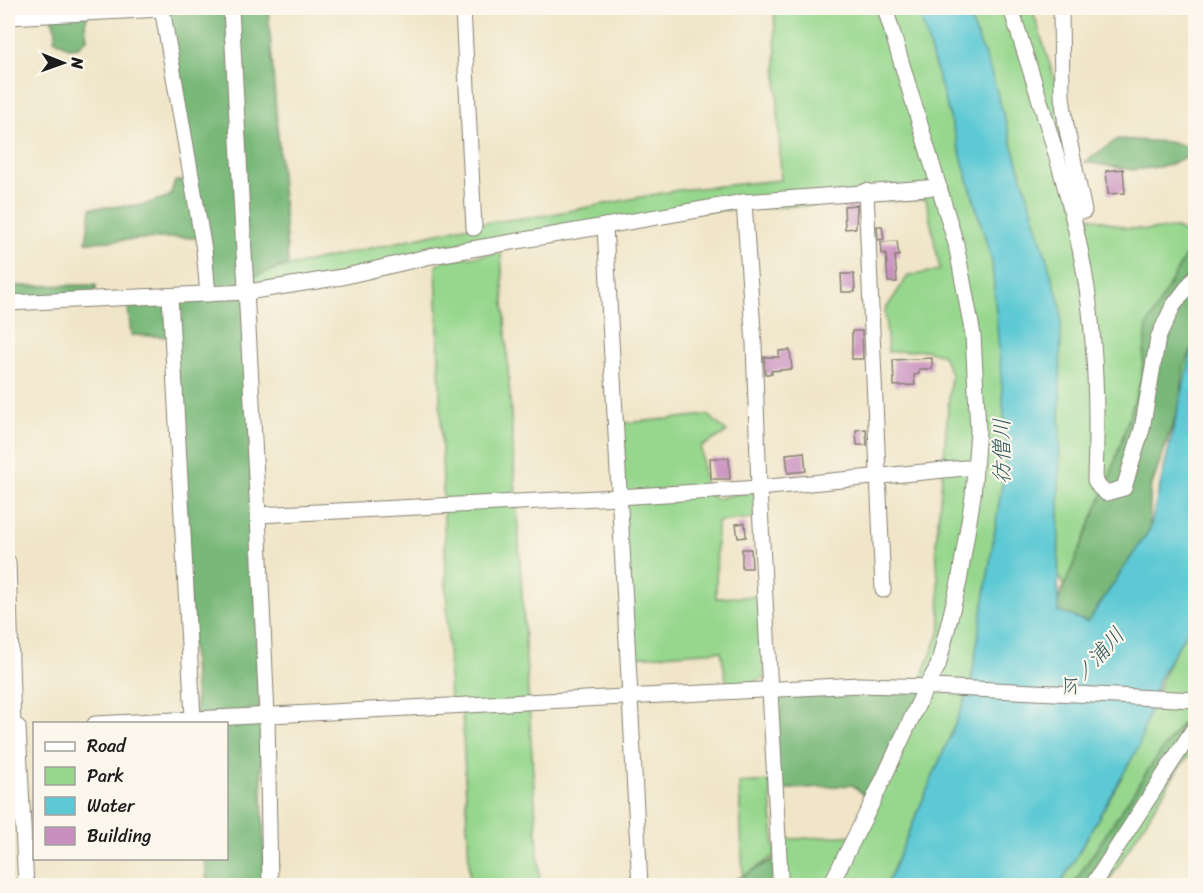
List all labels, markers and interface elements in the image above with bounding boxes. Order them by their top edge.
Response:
north arrow [33,33,93,93]
text: N [63,56,92,70]
water label: 彷僧川 [982,418,1021,484]
water label: 今ノ浦川 [1047,617,1135,709]
legend [33,722,228,860]
text: Road [87,730,127,762]
text: Park [87,760,124,792]
text: Water [87,790,136,822]
text: Building [87,820,151,852]

